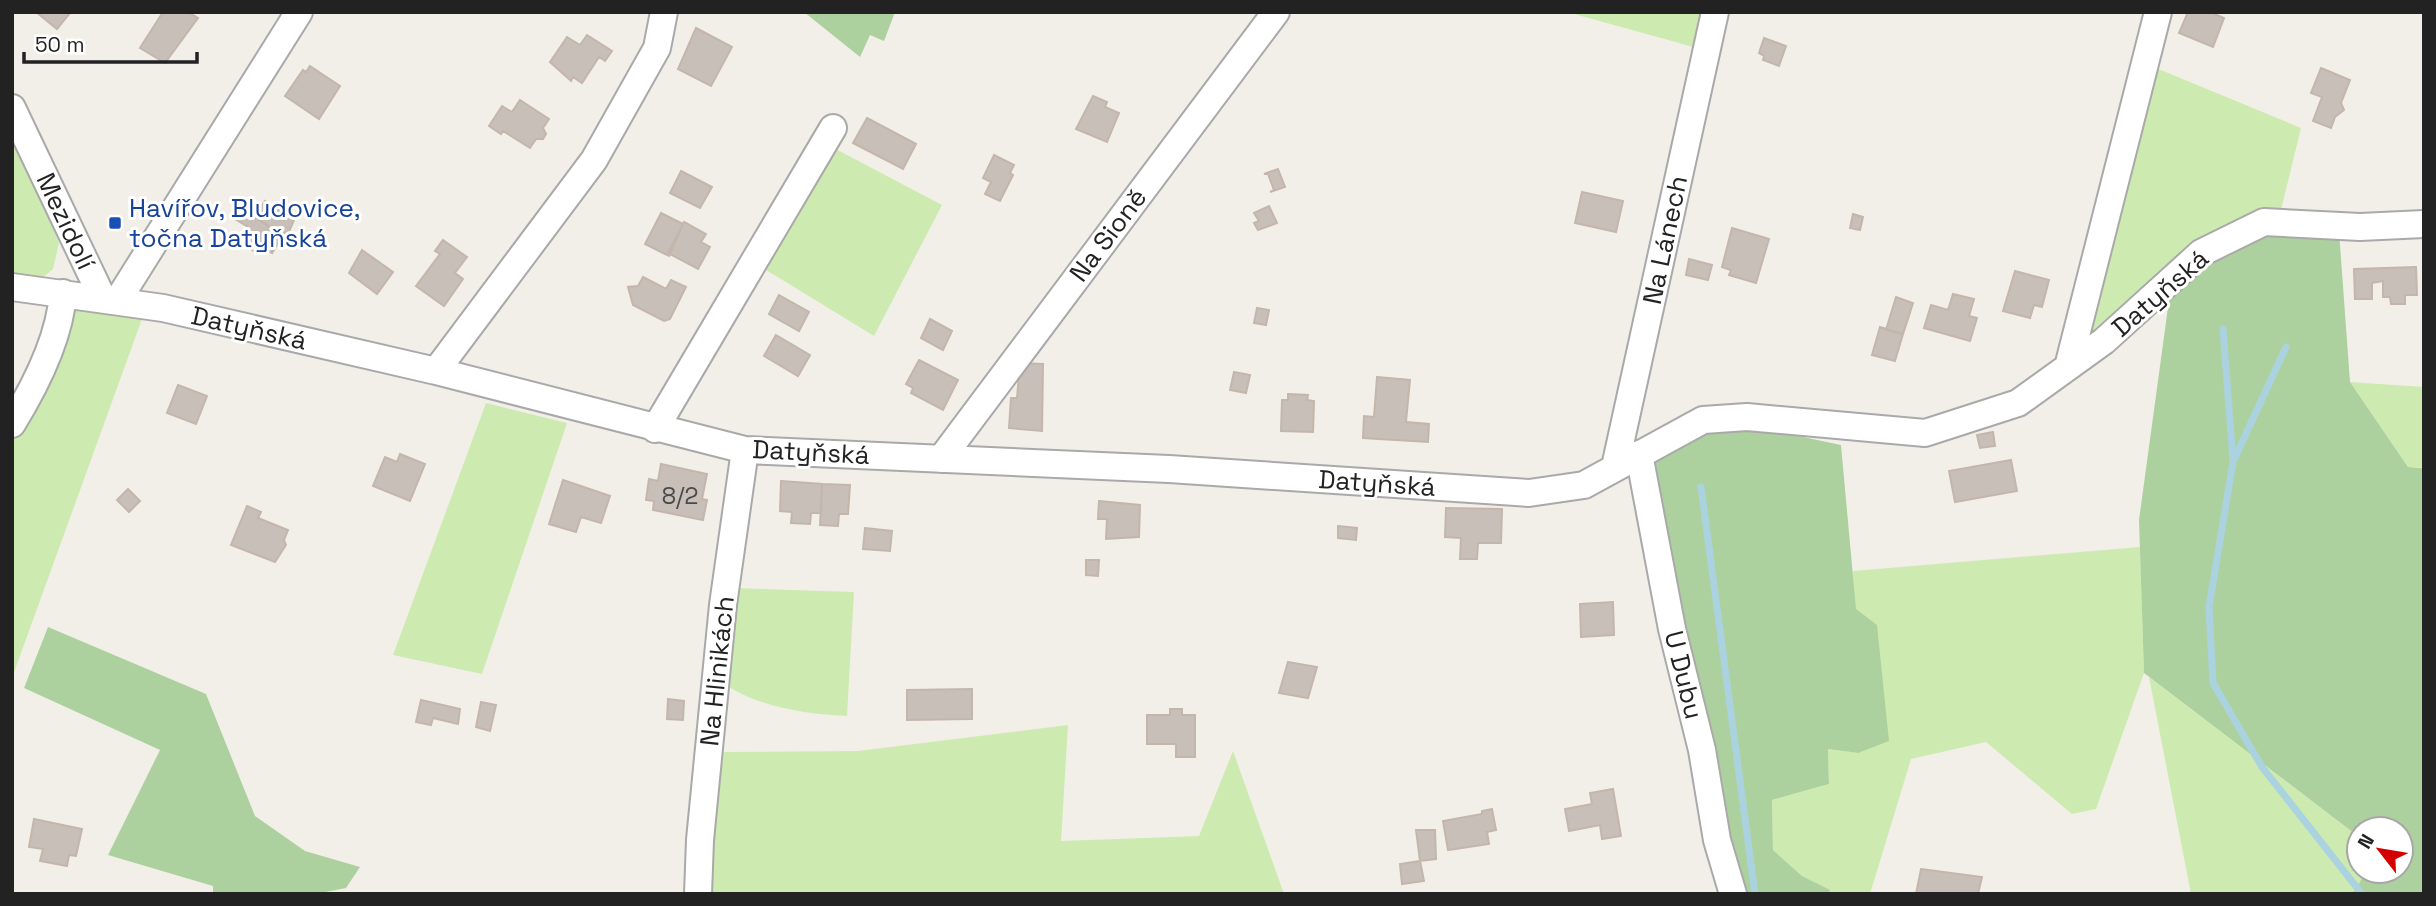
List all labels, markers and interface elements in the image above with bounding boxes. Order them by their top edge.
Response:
scale bar [24,21,198,65]
text: 50 m [35,31,85,58]
street label: Mezidolí [29,167,103,275]
street label: Na Lánech [1635,172,1695,308]
street label: Na Sioně [1062,181,1154,289]
place label: Havířov, Bludovice, točna Datyňská [129,191,360,255]
marker: Havířov, Bludovice, točna Datyňská [107,215,123,231]
street label: Datyňská [2104,242,2216,344]
street label: Datyňská [188,298,310,358]
street label: Datyňská [751,432,871,472]
street label: Datyňská [1317,462,1437,504]
house number: 8/2 [662,481,698,511]
street label: Na Hlinikách [692,594,742,748]
street label: U Dubu [1657,627,1711,723]
north arrow [2345,815,2415,885]
text: N [2352,830,2380,853]

